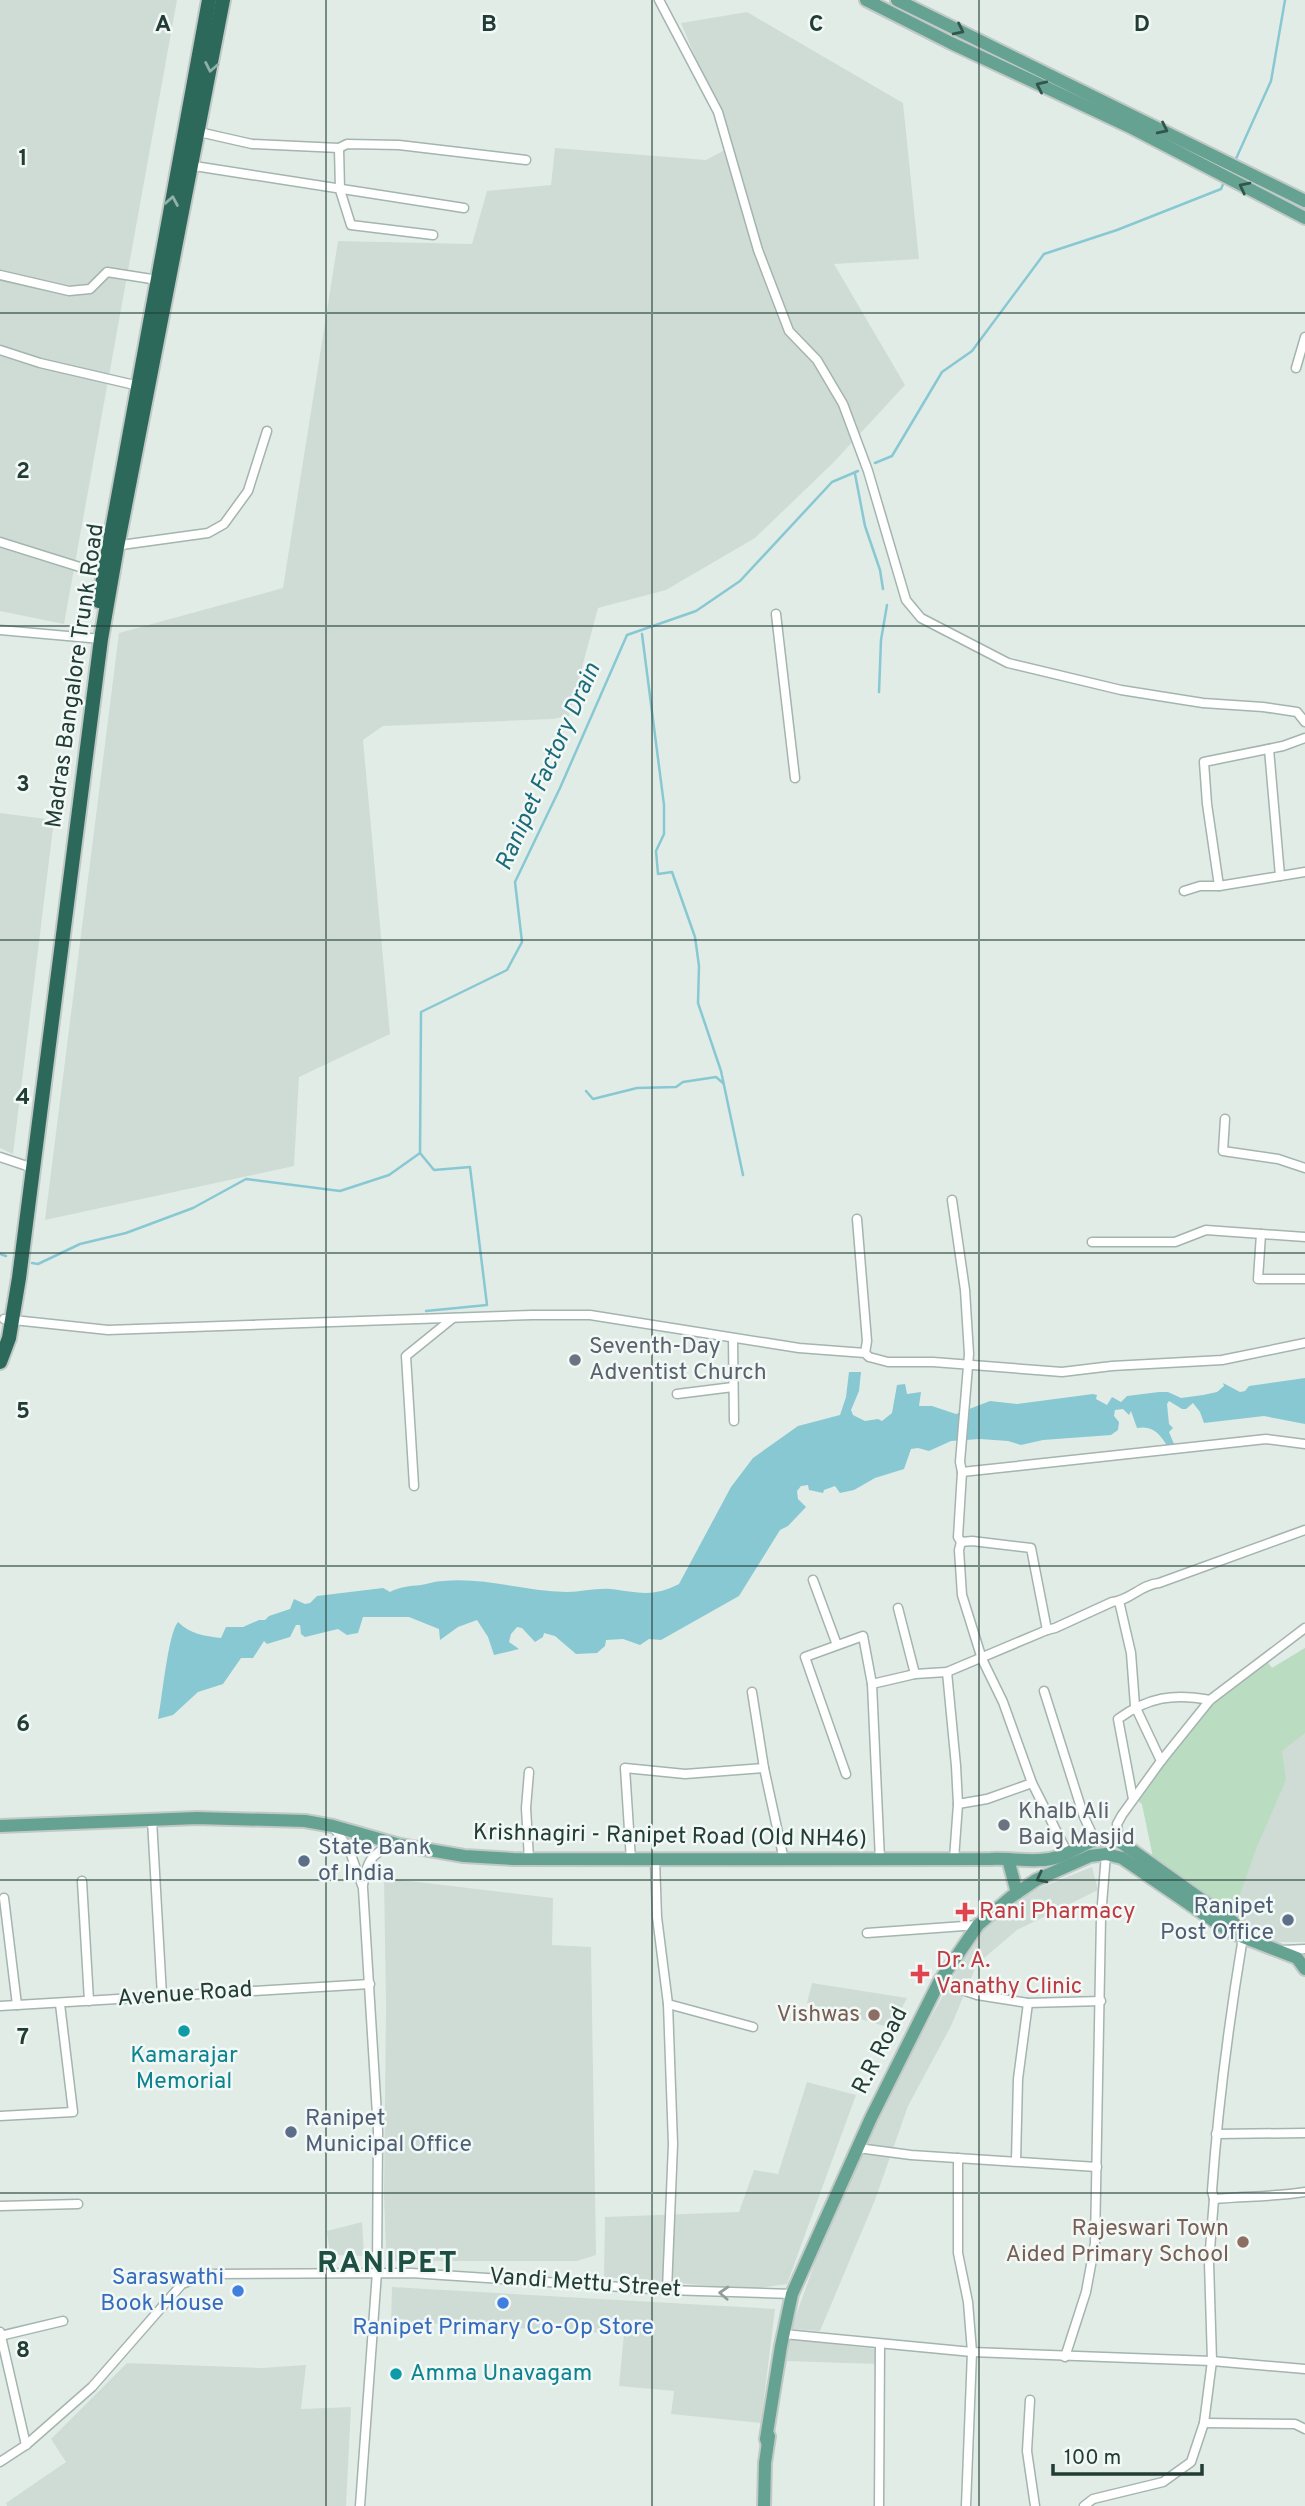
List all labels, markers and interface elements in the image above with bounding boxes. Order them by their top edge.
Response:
text: A [155,11,171,40]
text: B [481,11,497,40]
text: C [809,11,823,40]
text: D [1134,11,1150,40]
one-way arrow [952,22,964,36]
one-way arrow [204,61,219,73]
one-way arrow [1036,80,1048,94]
one-way arrow [1156,121,1168,135]
text: 1 [18,145,28,174]
one-way arrow [1239,182,1251,196]
one-way arrow [164,195,179,207]
text: 2 [16,458,30,487]
street label: Madras Bangalore Trunk Road [40,522,112,830]
water label: Ranipet Factory Drain [490,658,608,876]
text: 3 [16,771,30,800]
text: 4 [16,1084,30,1113]
place label: Seventh-Day Adventist Church [589,1333,767,1388]
marker: Seventh-Day Adventist Church [567,1352,583,1368]
text: 5 [16,1398,30,1427]
text: 6 [16,1711,30,1740]
place label: Khalb Ali Baig Masjid [1018,1798,1135,1853]
marker: Khalb Ali Baig Masjid [996,1817,1012,1833]
street label: Krishnagiri - Ranipet Road (Old NH46) [473,1819,867,1855]
place label: State Bank of India [318,1834,431,1889]
marker: State Bank of India [296,1853,312,1869]
one-way arrow [1036,1870,1048,1884]
place label: Ranipet Post Office [1160,1893,1274,1948]
place label: Rani Pharmacy [979,1898,1135,1927]
marker: Rani Pharmacy [957,1904,973,1920]
marker: Ranipet Post Office [1280,1912,1296,1928]
place label: Dr. A. Vanathy Clinic [936,1947,1082,2002]
marker: Dr. A. Vanathy Clinic [910,1964,930,1984]
street label: Avenue Road [116,1976,254,2014]
place label: Vishwas [777,2001,860,2030]
street label: R.R Road [847,2003,915,2099]
marker: Vishwas [866,2007,882,2023]
marker: Kamarajar Memorial [176,2023,192,2039]
text: 7 [17,2024,29,2053]
place label: Kamarajar Memorial [130,2042,238,2097]
place label: Ranipet Municipal Office [305,2105,472,2160]
marker: Ranipet Municipal Office [283,2124,299,2140]
place label: Rajeswari Town Aided Primary School [1005,2215,1229,2270]
marker: Rajeswari Town Aided Primary School [1235,2234,1251,2250]
district label: RANIPET [317,2246,459,2283]
street label: Vandi Mettu Street [488,2263,682,2305]
place label: Saraswathi Book House [100,2264,224,2319]
marker: Saraswathi Book House [230,2283,246,2299]
one-way arrow [718,2285,729,2300]
marker: Ranipet Primary Co-Op Store [495,2295,511,2311]
place label: Ranipet Primary Co-Op Store [352,2314,654,2343]
text: 8 [16,2337,30,2366]
place label: Amma Unavagam [410,2360,592,2389]
marker: Amma Unavagam [388,2366,404,2382]
scale bar [1053,2432,1202,2476]
text: 100 m [1064,2445,1121,2472]

